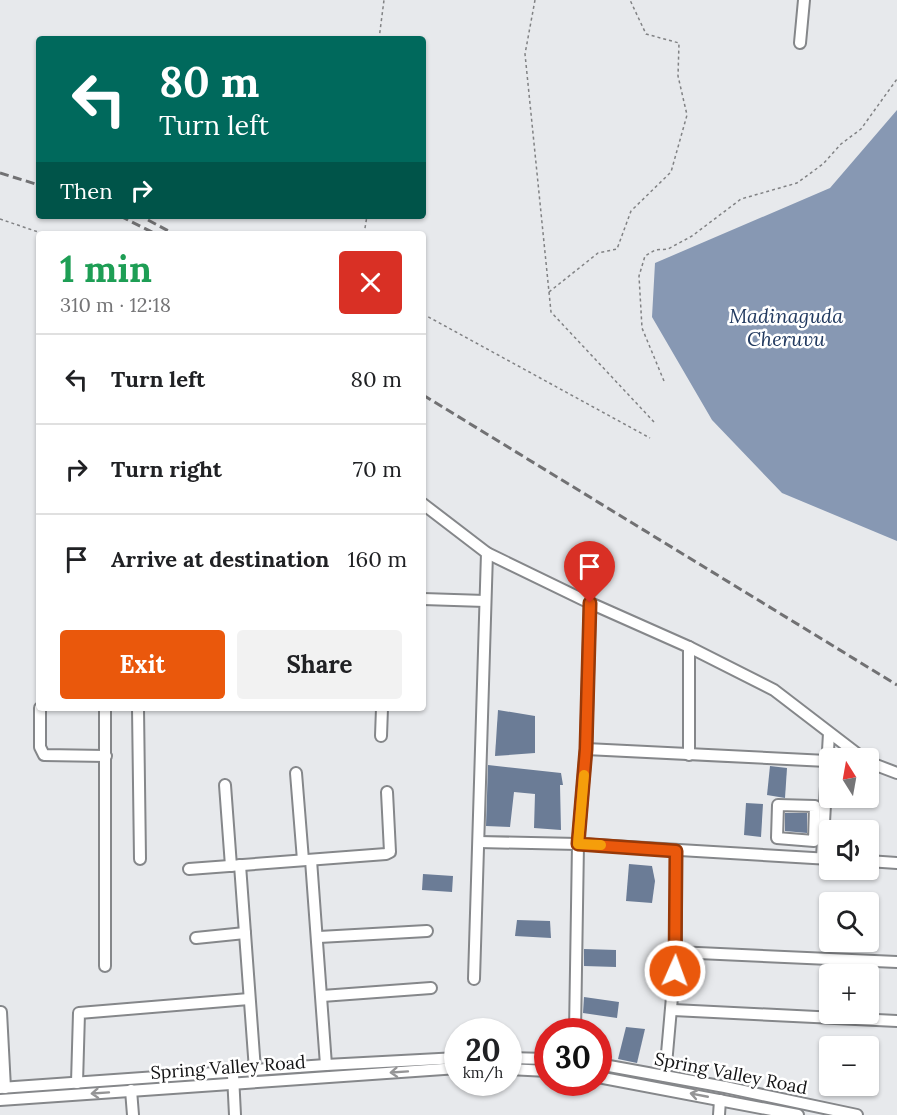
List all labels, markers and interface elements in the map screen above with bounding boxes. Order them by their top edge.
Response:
text: 80 m [159,55,259,109]
icon: left [60,60,138,138]
text: Turn left [159,108,269,142]
icon: right [125,174,158,207]
text: Then [60,177,113,205]
text: 1 min [60,246,152,292]
button: close [339,251,402,314]
text: 310 m · 12:18 [60,292,171,317]
water label: Madinaguda Cheruvu [729,303,843,351]
icon: left [60,363,93,396]
text: Turn left [111,365,205,393]
text: 80 m [351,365,402,393]
icon: right [60,453,93,486]
text: Turn right [111,455,222,483]
text: 70 m [353,455,402,483]
pin [564,541,615,603]
icon: arrive [60,543,93,576]
text: Arrive at destination [111,545,329,573]
text: 160 m [347,545,407,573]
icon: arrive [573,550,606,583]
button: Exit [60,630,225,699]
button: Share [237,630,402,699]
north arrow [819,748,879,808]
map controls [819,748,879,1096]
button: sound [819,820,879,880]
button: search [819,892,879,952]
position arrow [643,939,707,1003]
button: + [819,964,879,1024]
speed limit sign: 30 [534,1018,612,1096]
text: 20 [465,1031,501,1069]
button: − [819,1036,879,1096]
street label: Spring Valley Road [653,1047,810,1099]
street label: Spring Valley Road [150,1050,307,1084]
text: km/h [463,1063,503,1082]
one-way arrow [390,1067,410,1078]
one-way arrow [90,1087,110,1098]
one-way arrow [690,1089,709,1100]

